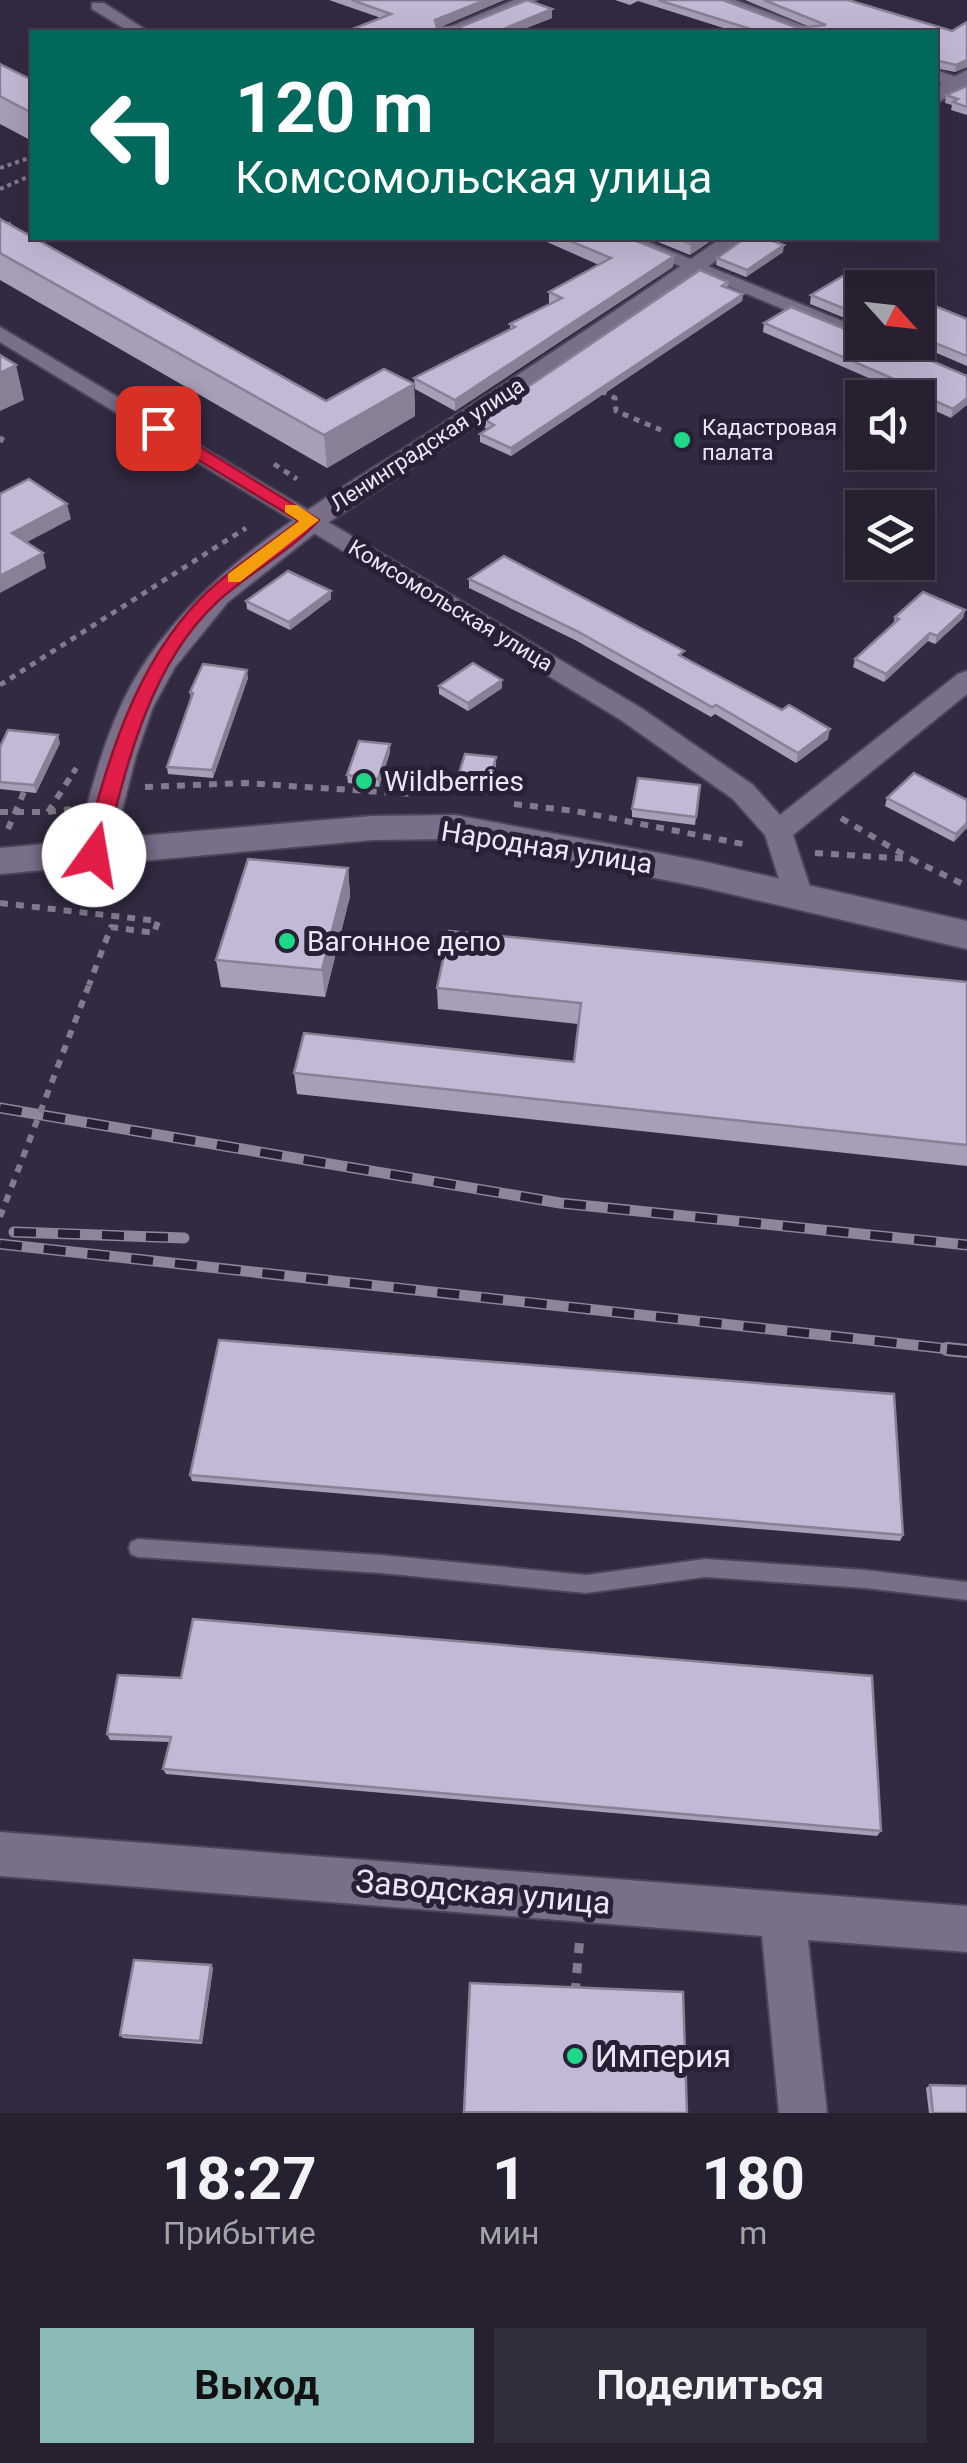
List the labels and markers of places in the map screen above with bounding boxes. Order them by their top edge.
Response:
pin [116,386,201,471]
place label: Кадастровая палата [702,415,837,465]
marker: Кадастровая палата [671,429,693,451]
place label: Wildberries [384,765,524,798]
marker: Wildberries [353,770,375,792]
place label: Вагонное депо [307,925,501,958]
marker: Вагонное депо [276,930,298,952]
place label: Империя [595,2037,731,2075]
marker: Империя [564,2045,586,2067]

